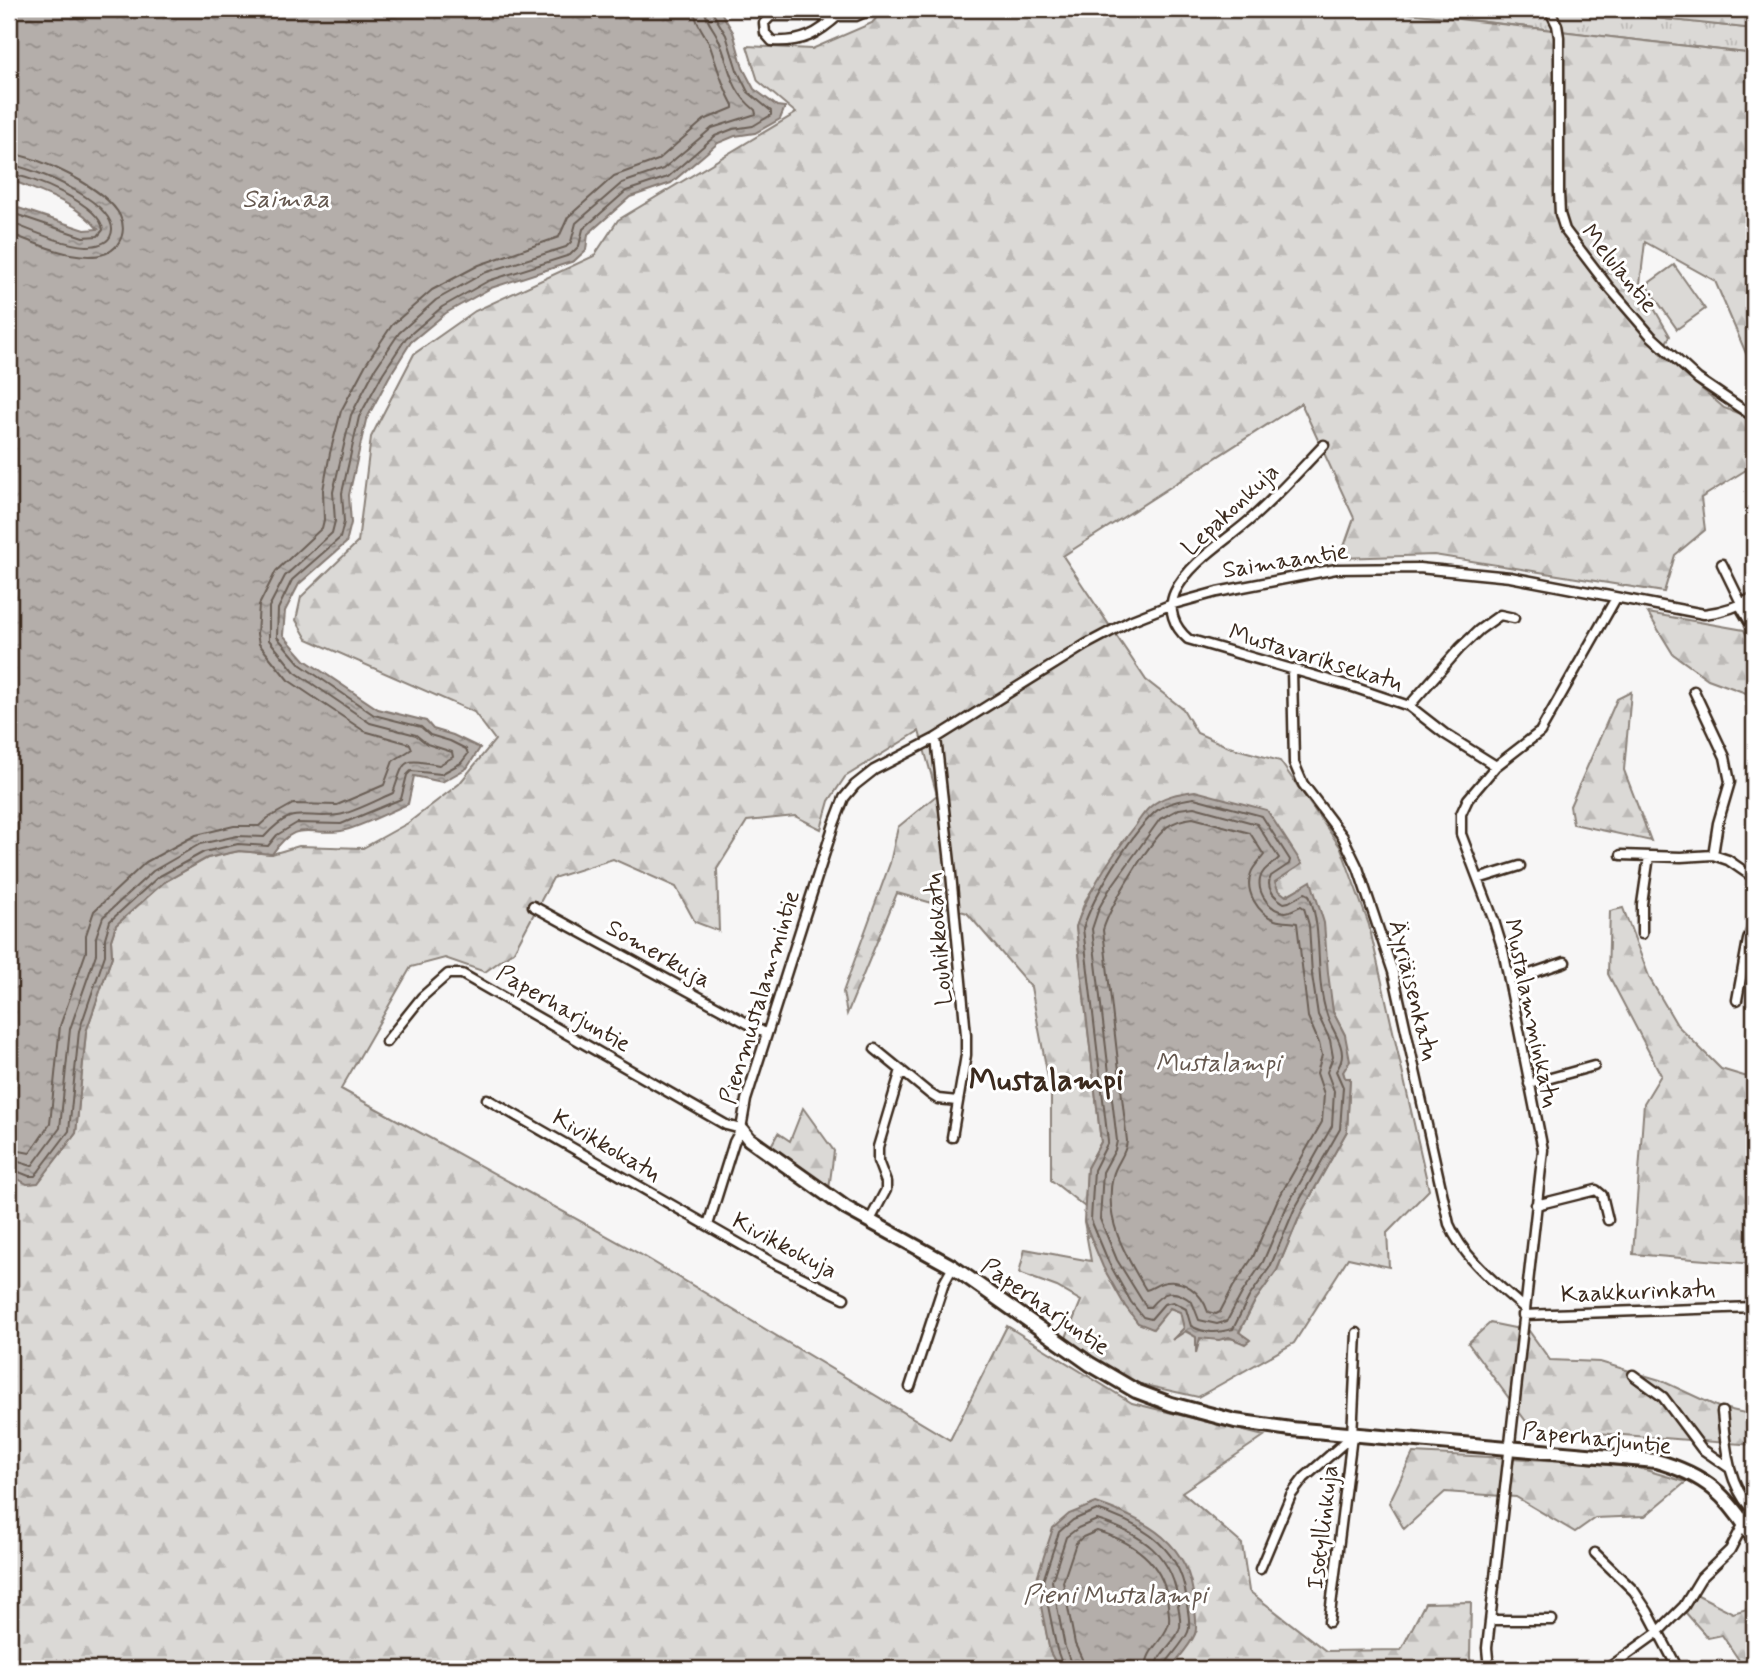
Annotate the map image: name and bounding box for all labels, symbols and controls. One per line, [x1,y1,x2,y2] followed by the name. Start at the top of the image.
[242,183,330,217] water label: Saimaa
[1574,218,1664,320] street label: Melulantie
[1176,457,1287,563] street label: Lepakonkuja
[1220,536,1350,587] street label: Saimaantie
[1225,617,1406,700] street label: Mustavariksekatu
[918,871,961,1006] street label: Louhikkokatu
[713,887,808,1108] street label: Pienmustalammintie
[600,913,716,996] street label: Somerkuja
[1495,916,1566,1110] street label: Mustalamminkatu
[1380,917,1445,1064] street label: Äyriäisenkatu
[490,958,636,1060] street label: Paperharjuntie
[1155,1047,1284,1081] water label: Mustalampi
[969,1060,1123,1102] district label: Mustalampi
[546,1103,666,1190] street label: Kivikkokatu
[726,1206,842,1287] street label: Kivikkokuja
[975,1251,1116,1363] street label: Paperharjuntie
[1560,1274,1716,1311] street label: Kaakkurinkatu
[1521,1416,1673,1463] street label: Paperharjuntie
[1300,1463,1347,1591] street label: Isotyllinkuja
[1023,1579,1210,1613] water label: Pieni Mustalampi

